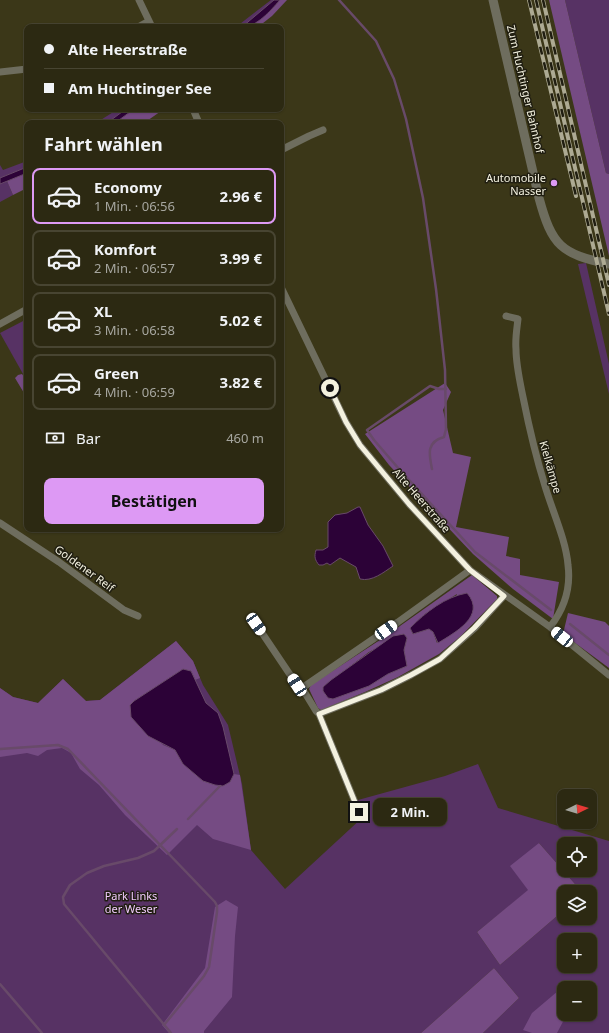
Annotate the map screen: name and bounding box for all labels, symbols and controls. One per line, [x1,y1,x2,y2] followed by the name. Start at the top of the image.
[504,23,548,156] street label: Zum Huchtinger Bahnhof
[68,39,187,59] text: Alte Heerstraße
[68,78,212,98] text: Am Huchtinger See
[44,132,163,156] text: Fahrt wählen
[486,170,546,198] place label: Automobile Nasser
[94,177,162,197] text: Economy
[46,178,82,214] icon: car
[549,178,559,188] marker: Automobile Nasser
[220,186,262,206] text: 2.96 €
[94,197,175,215] text: 1 Min. · 06:56
[94,239,156,259] text: Komfort
[46,240,82,276] icon: car
[220,248,262,268] text: 3.99 €
[94,259,175,277] text: 2 Min. · 06:57
[94,301,112,321] text: XL
[46,302,82,338] icon: car
[220,310,262,330] text: 5.02 €
[94,321,175,339] text: 3 Min. · 06:58
[94,363,139,383] text: Green
[46,364,82,400] icon: car
[220,372,262,392] text: 3.82 €
[321,379,339,397] route start
[94,383,175,401] text: 4 Min. · 06:59
[44,427,66,449] icon: cash
[76,428,100,448] text: Bar
[226,429,264,447] text: 460 m
[536,439,566,495] street label: Kielkämpe
[390,465,454,535] street label: Alte Heerstraße
[44,478,264,524] button: Bestätigen
[52,541,119,596] street label: Goldener Reif
[244,611,268,637] car
[373,618,399,642] car
[549,625,575,649] car
[285,672,309,698] car
[557,789,597,829] north arrow
[557,789,597,1021] map controls
[373,798,447,826] callout: 2 Min.
[350,803,368,821] route end
[390,803,430,821] text: 2 Min.
[557,837,597,877] button: locate
[557,885,597,925] button: layers
[105,888,158,916] park label: Park Links der Weser
[557,933,597,973] button: +
[557,981,597,1021] button: −

